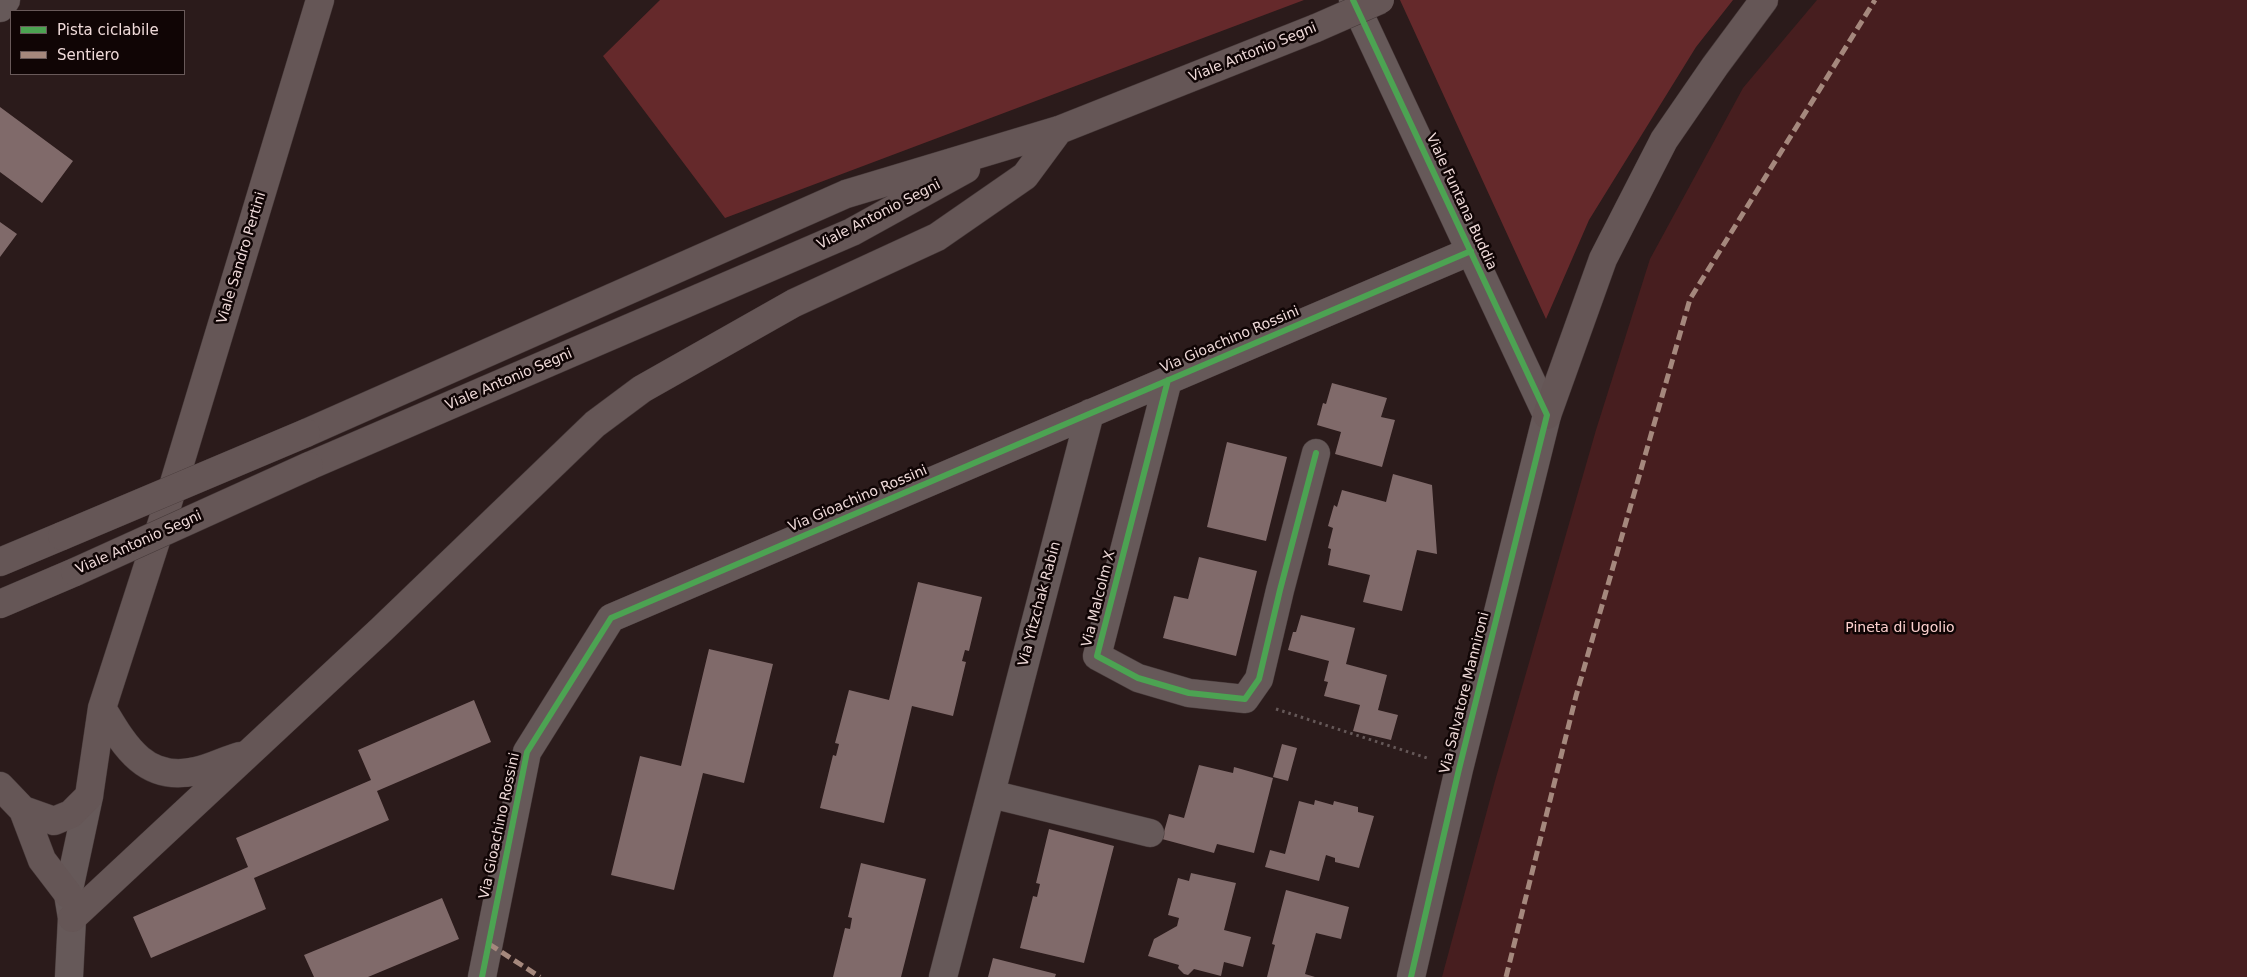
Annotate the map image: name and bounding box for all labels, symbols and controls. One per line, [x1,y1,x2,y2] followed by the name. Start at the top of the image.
[10,10,185,75] legend
[1187,20,1319,86] street label: Viale Antonio Segni
[57,21,159,39] text: Pista ciclabile
[57,46,120,64] text: Sentiero
[1422,131,1500,273] street label: Viale Funtana Buddia
[815,177,943,253] street label: Viale Antonio Segni
[214,190,270,326] street label: Viale Sandro Pertini
[1158,303,1302,377] street label: Via Gioachino Rossini
[443,346,575,414] street label: Viale Antonio Segni
[786,462,930,536] street label: Via Gioachino Rossini
[73,508,205,578] street label: Viale Antonio Segni
[1015,540,1065,668] street label: Via Yitzchak Rabin
[1079,549,1119,649] street label: Via Malcolm X
[1437,610,1493,776] street label: Via Salvatore Mannironi
[1845,620,1955,636] park label: Pineta di Ugolio
[476,751,524,901] street label: Via Gioachino Rossini

